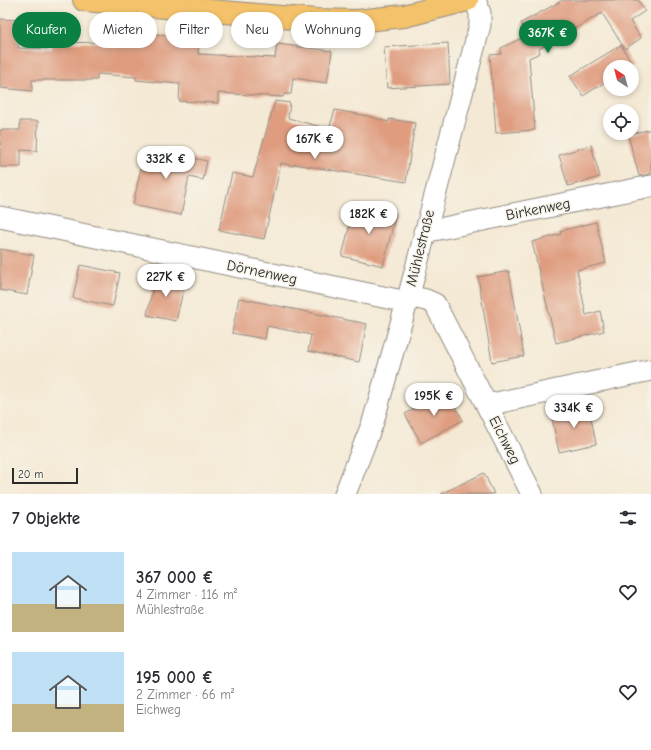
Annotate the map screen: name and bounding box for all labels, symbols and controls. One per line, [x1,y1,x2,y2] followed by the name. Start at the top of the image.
[12,12,81,48] chip: Kaufen
[89,12,157,48] chip: Mieten
[165,12,223,48] chip: Filter
[231,12,283,48] chip: Neu
[291,12,375,48] chip: Wohnung
[515,20,581,54] pin: 367K €
[528,25,568,40] text: 367K €
[603,60,639,96] north arrow
[603,60,639,140] map controls
[603,104,639,140] button: locate
[282,126,348,160] pin: 167K €
[296,131,334,146] text: 167K €
[133,146,199,180] pin: 332K €
[146,151,186,166] text: 332K €
[504,194,572,224] street label: Birkenweg
[336,201,402,235] pin: 182K €
[349,206,389,221] text: 182K €
[402,207,438,288] street label: Mühlestraße
[225,256,299,288] street label: Dörnenweg
[133,264,199,298] pin: 227K €
[146,269,186,284] text: 227K €
[401,383,467,417] pin: 195K €
[414,388,454,403] text: 195K €
[541,395,607,429] pin: 334K €
[554,400,594,415] text: 334K €
[485,413,525,467] street label: Eichweg
[12,466,78,485] scale bar
[18,468,43,481] text: 20 m
[617,507,639,529] icon: filters
[12,509,80,528] text: 7 Objekte
[44,568,92,616] icon: home
[136,568,214,587] text: 367 000 €
[617,581,639,603] icon: heart
[136,587,237,602] text: 4 Zimmer · 116 m²
[136,602,204,617] text: Mühlestraße
[44,668,92,716] icon: home
[136,668,214,687] text: 195 000 €
[617,681,639,703] icon: heart
[136,687,234,702] text: 2 Zimmer · 66 m²
[136,702,181,717] text: Eichweg

